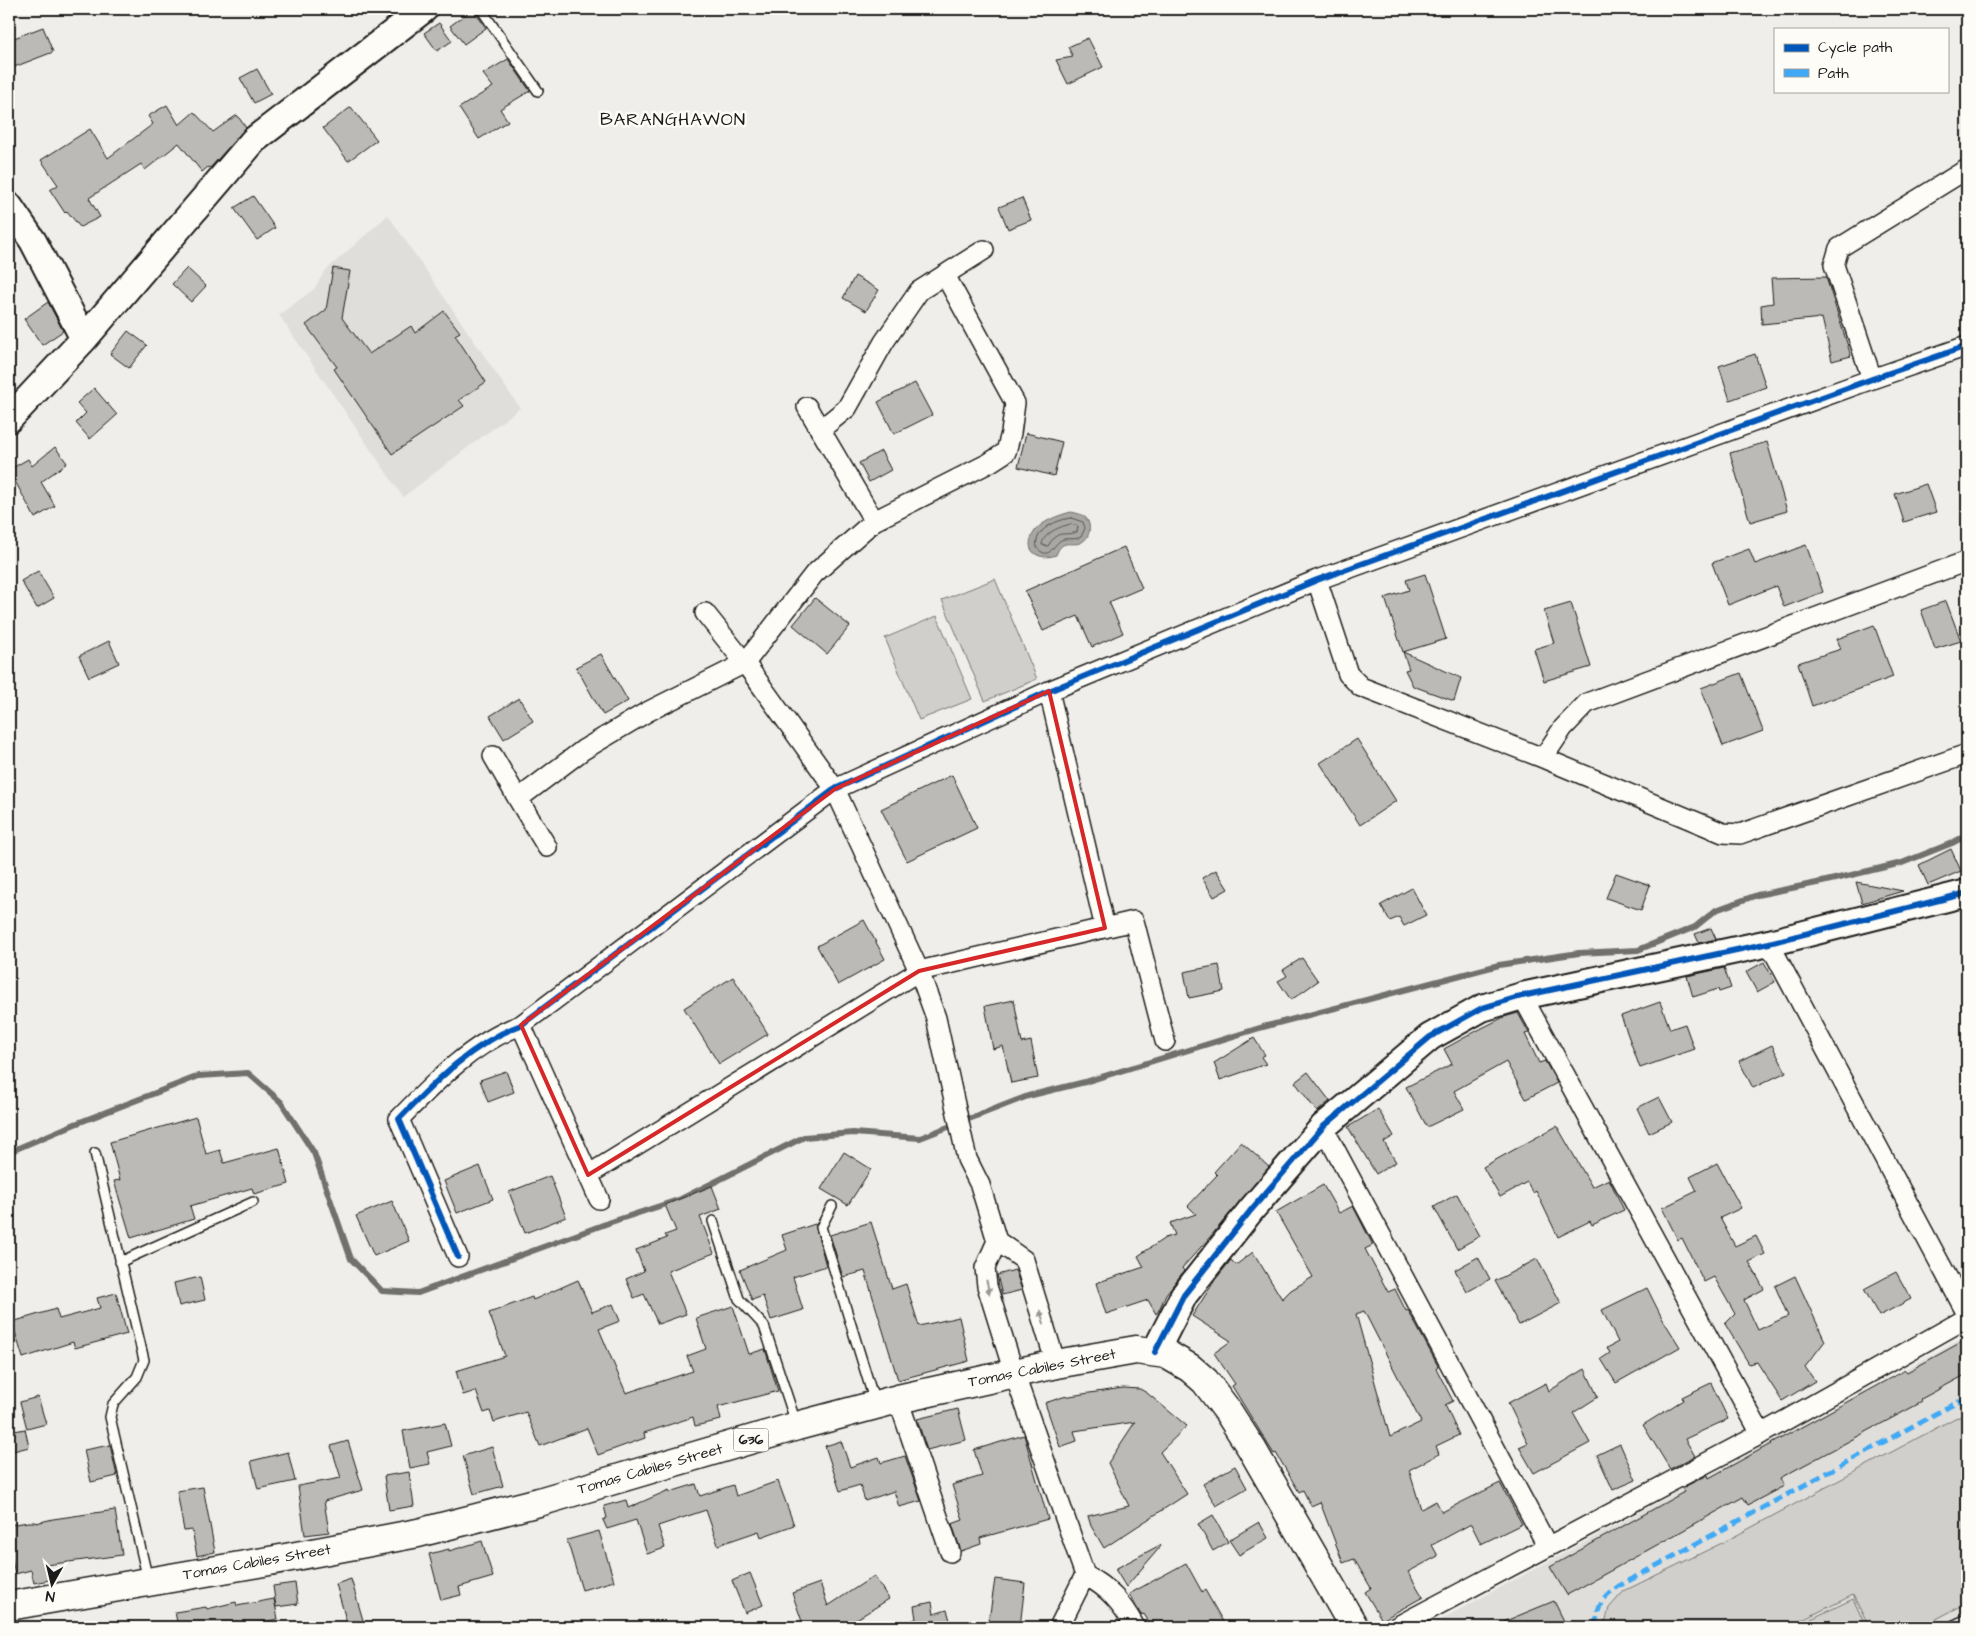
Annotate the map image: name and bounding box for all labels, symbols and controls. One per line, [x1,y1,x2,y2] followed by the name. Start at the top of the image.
[1774,28,1948,92] legend
[1818,37,1893,59] text: Cycle path
[1818,63,1849,84] text: Path
[600,107,746,132] district label: BARANGHAWON
[984,1279,992,1294] one-way arrow
[1038,1309,1046,1324] one-way arrow
[966,1343,1118,1393] street label: Tomas Cabiles Street
[734,1428,768,1452] road number: 636
[575,1438,725,1500] street label: Tomas Cabiles Street
[181,1539,333,1585] street label: Tomas Cabiles Street
[28,1558,78,1608] north arrow
[44,1585,56,1606] text: N

